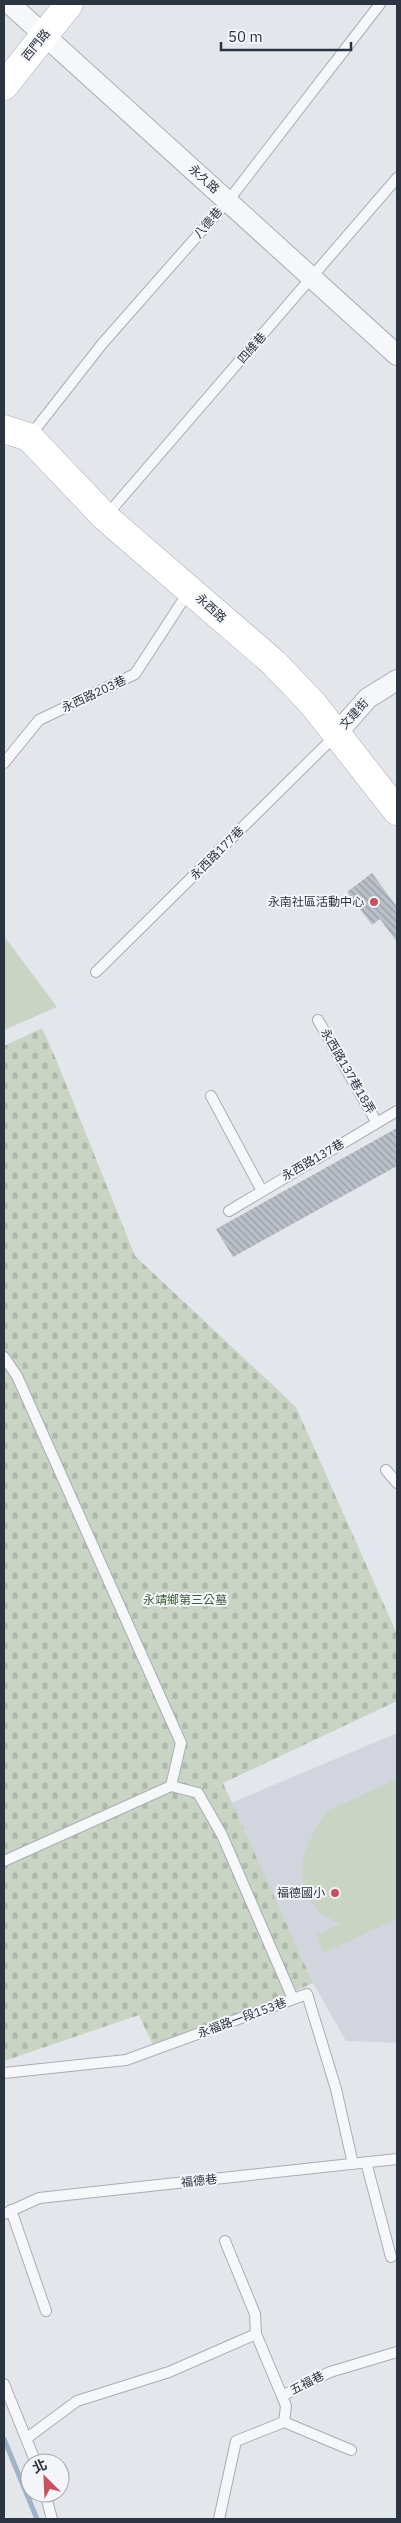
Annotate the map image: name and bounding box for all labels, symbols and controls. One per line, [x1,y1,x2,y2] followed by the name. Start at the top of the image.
[221,20,351,52] scale bar
[18,26,53,63] street label: 西門路
[228,27,263,46] text: 50 m
[186,161,223,196] street label: 永久路
[190,204,225,241] street label: 八德巷
[234,329,269,366] street label: 四維巷
[193,590,230,625] street label: 永西路
[59,672,129,715] street label: 永西路203巷
[336,695,371,732] street label: 文建街
[187,823,247,883] street label: 永西路177巷
[268,894,364,909] place label: 永南社區活動中心
[368,896,380,908] marker: 永南社區活動中心
[318,1025,379,1116] street label: 永西路137巷18弄
[279,1136,347,1183] street label: 永西路137巷
[143,1592,227,1607] park label: 永靖鄉第三公墓
[277,1885,325,1900] place label: 福德國小
[329,1887,341,1899] marker: 福德國小
[195,1994,288,2041] street label: 永福路一段153巷
[180,2171,218,2190] street label: 福德巷
[287,2368,326,2397] street label: 五福巷
[20,2453,70,2503] north arrow
[30,2455,50,2477] text: 北

